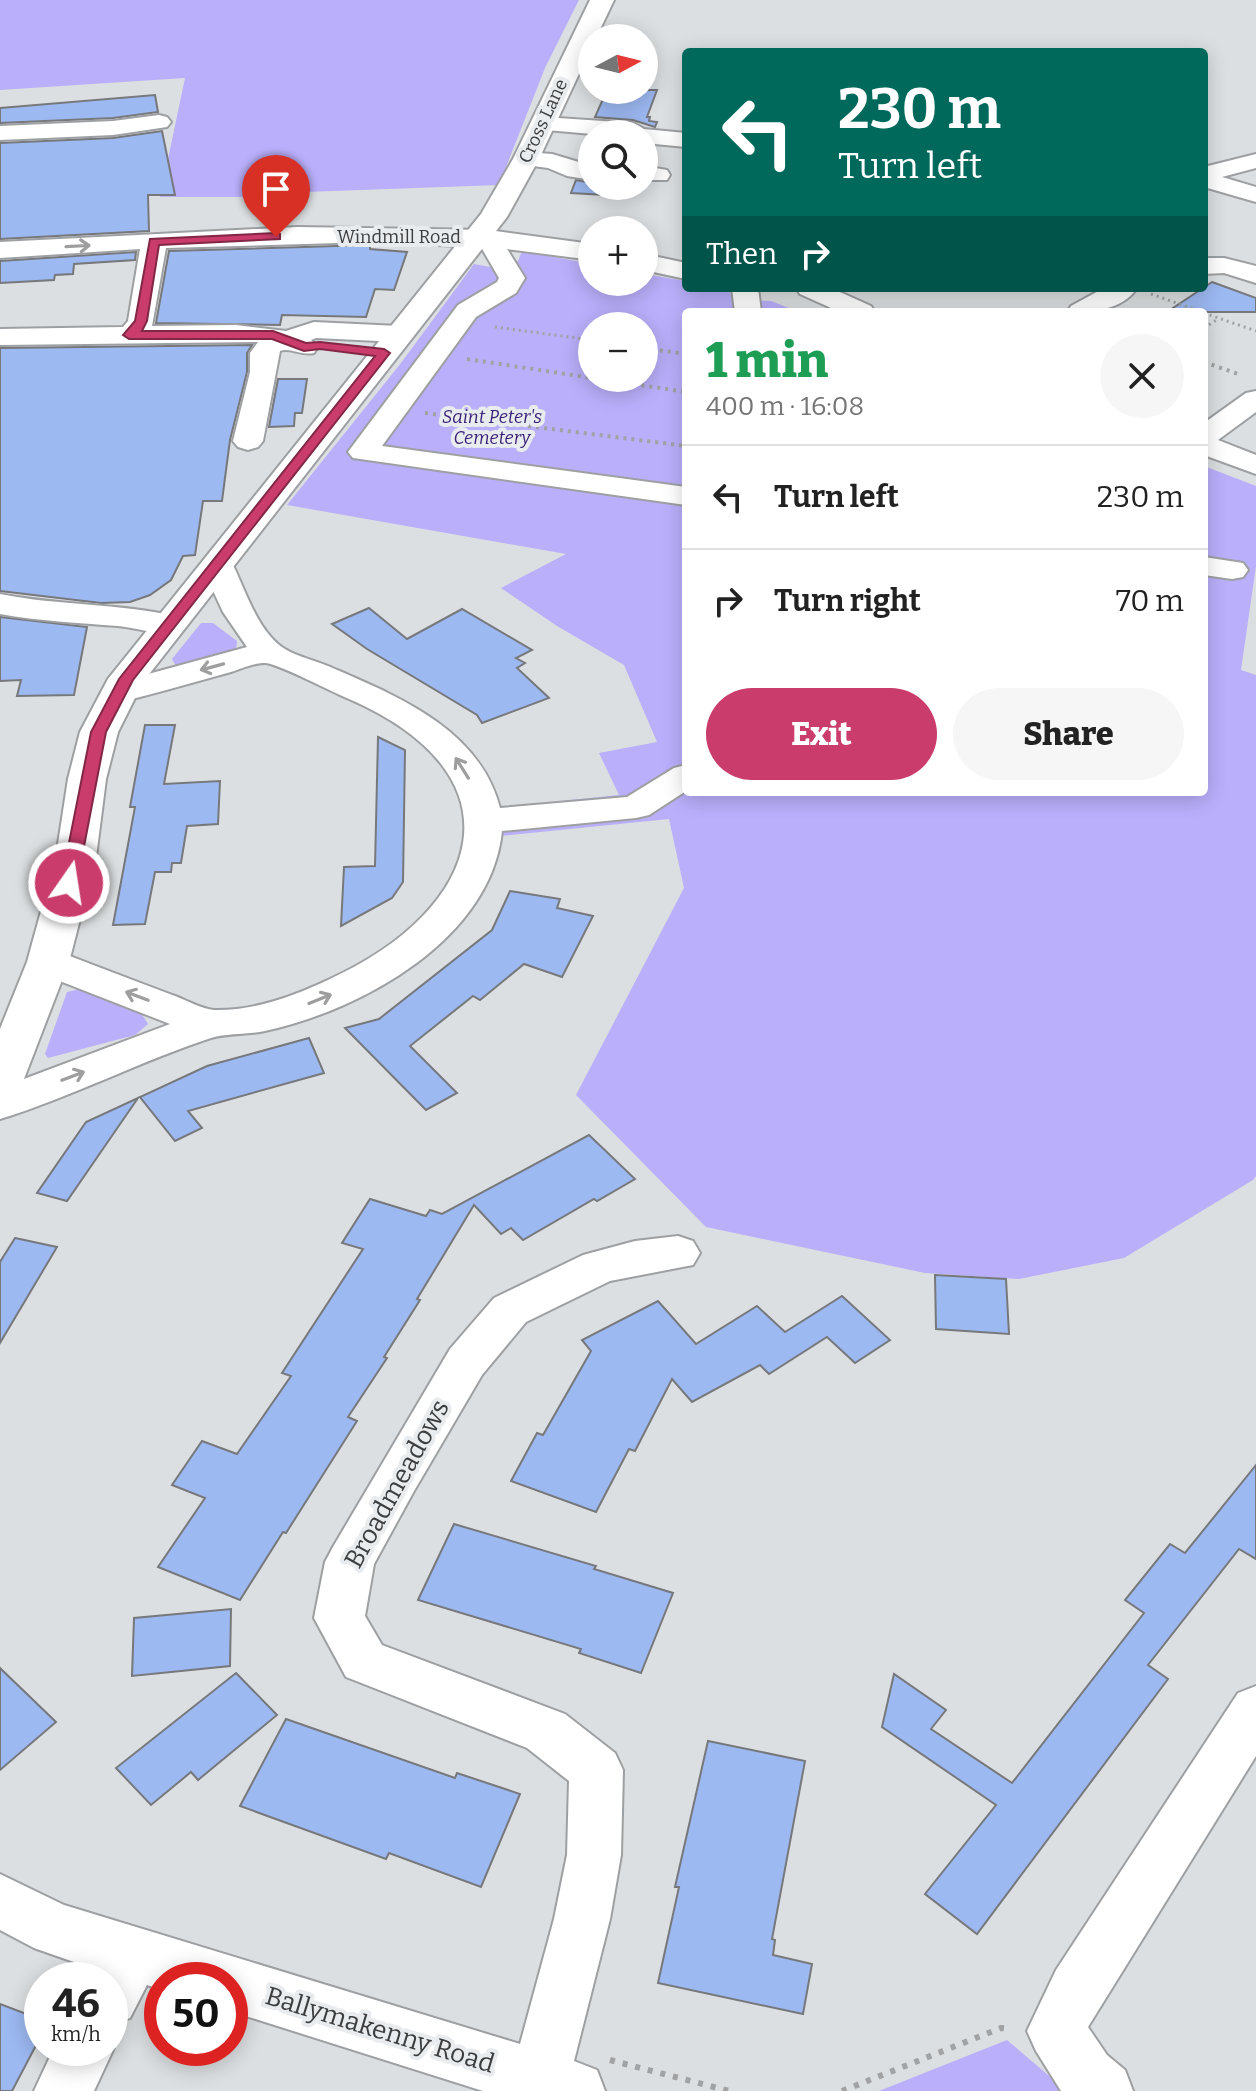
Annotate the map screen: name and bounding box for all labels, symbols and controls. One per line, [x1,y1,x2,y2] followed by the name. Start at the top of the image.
[578,24,658,104] north arrow
[578,24,658,392] map controls
[514,75,572,167] street label: Cross Lane
[838,76,1001,143] text: 230 m
[706,80,810,184] icon: left
[578,120,658,200] button: search
[838,144,982,188] text: Turn left
[242,155,310,237] pin
[254,167,298,211] icon: arrive
[578,216,658,296] button: +
[337,226,461,248] street label: Windmill Road
[793,232,837,276] icon: right
[706,236,777,272] text: Then
[64,238,91,253] one-way arrow
[578,312,658,392] button: −
[706,332,828,390] text: 1 min
[1100,334,1184,418] button: close
[706,391,864,422] text: 400 m · 16:08
[442,406,542,449] park label: Saint Peter's Cemetery
[706,475,750,519] icon: left
[774,479,899,515] text: Turn left
[1097,479,1184,515] text: 230 m
[706,579,750,623] icon: right
[774,583,921,619] text: Turn right
[1116,583,1184,619] text: 70 m
[200,660,226,675] one-way arrow
[706,688,937,780] button: Exit
[953,688,1184,780] button: Share
[454,757,470,780] one-way arrow
[27,841,111,925] position arrow
[125,988,150,1002] one-way arrow
[307,991,332,1005] one-way arrow
[60,1068,85,1082] one-way arrow
[338,1394,456,1574] street label: Broadmeadows
[144,1962,248,2066] speed limit sign: 50
[52,1980,100,2028] text: 46
[262,1980,498,2080] street label: Ballymakenny Road
[51,2022,101,2046] text: km/h

